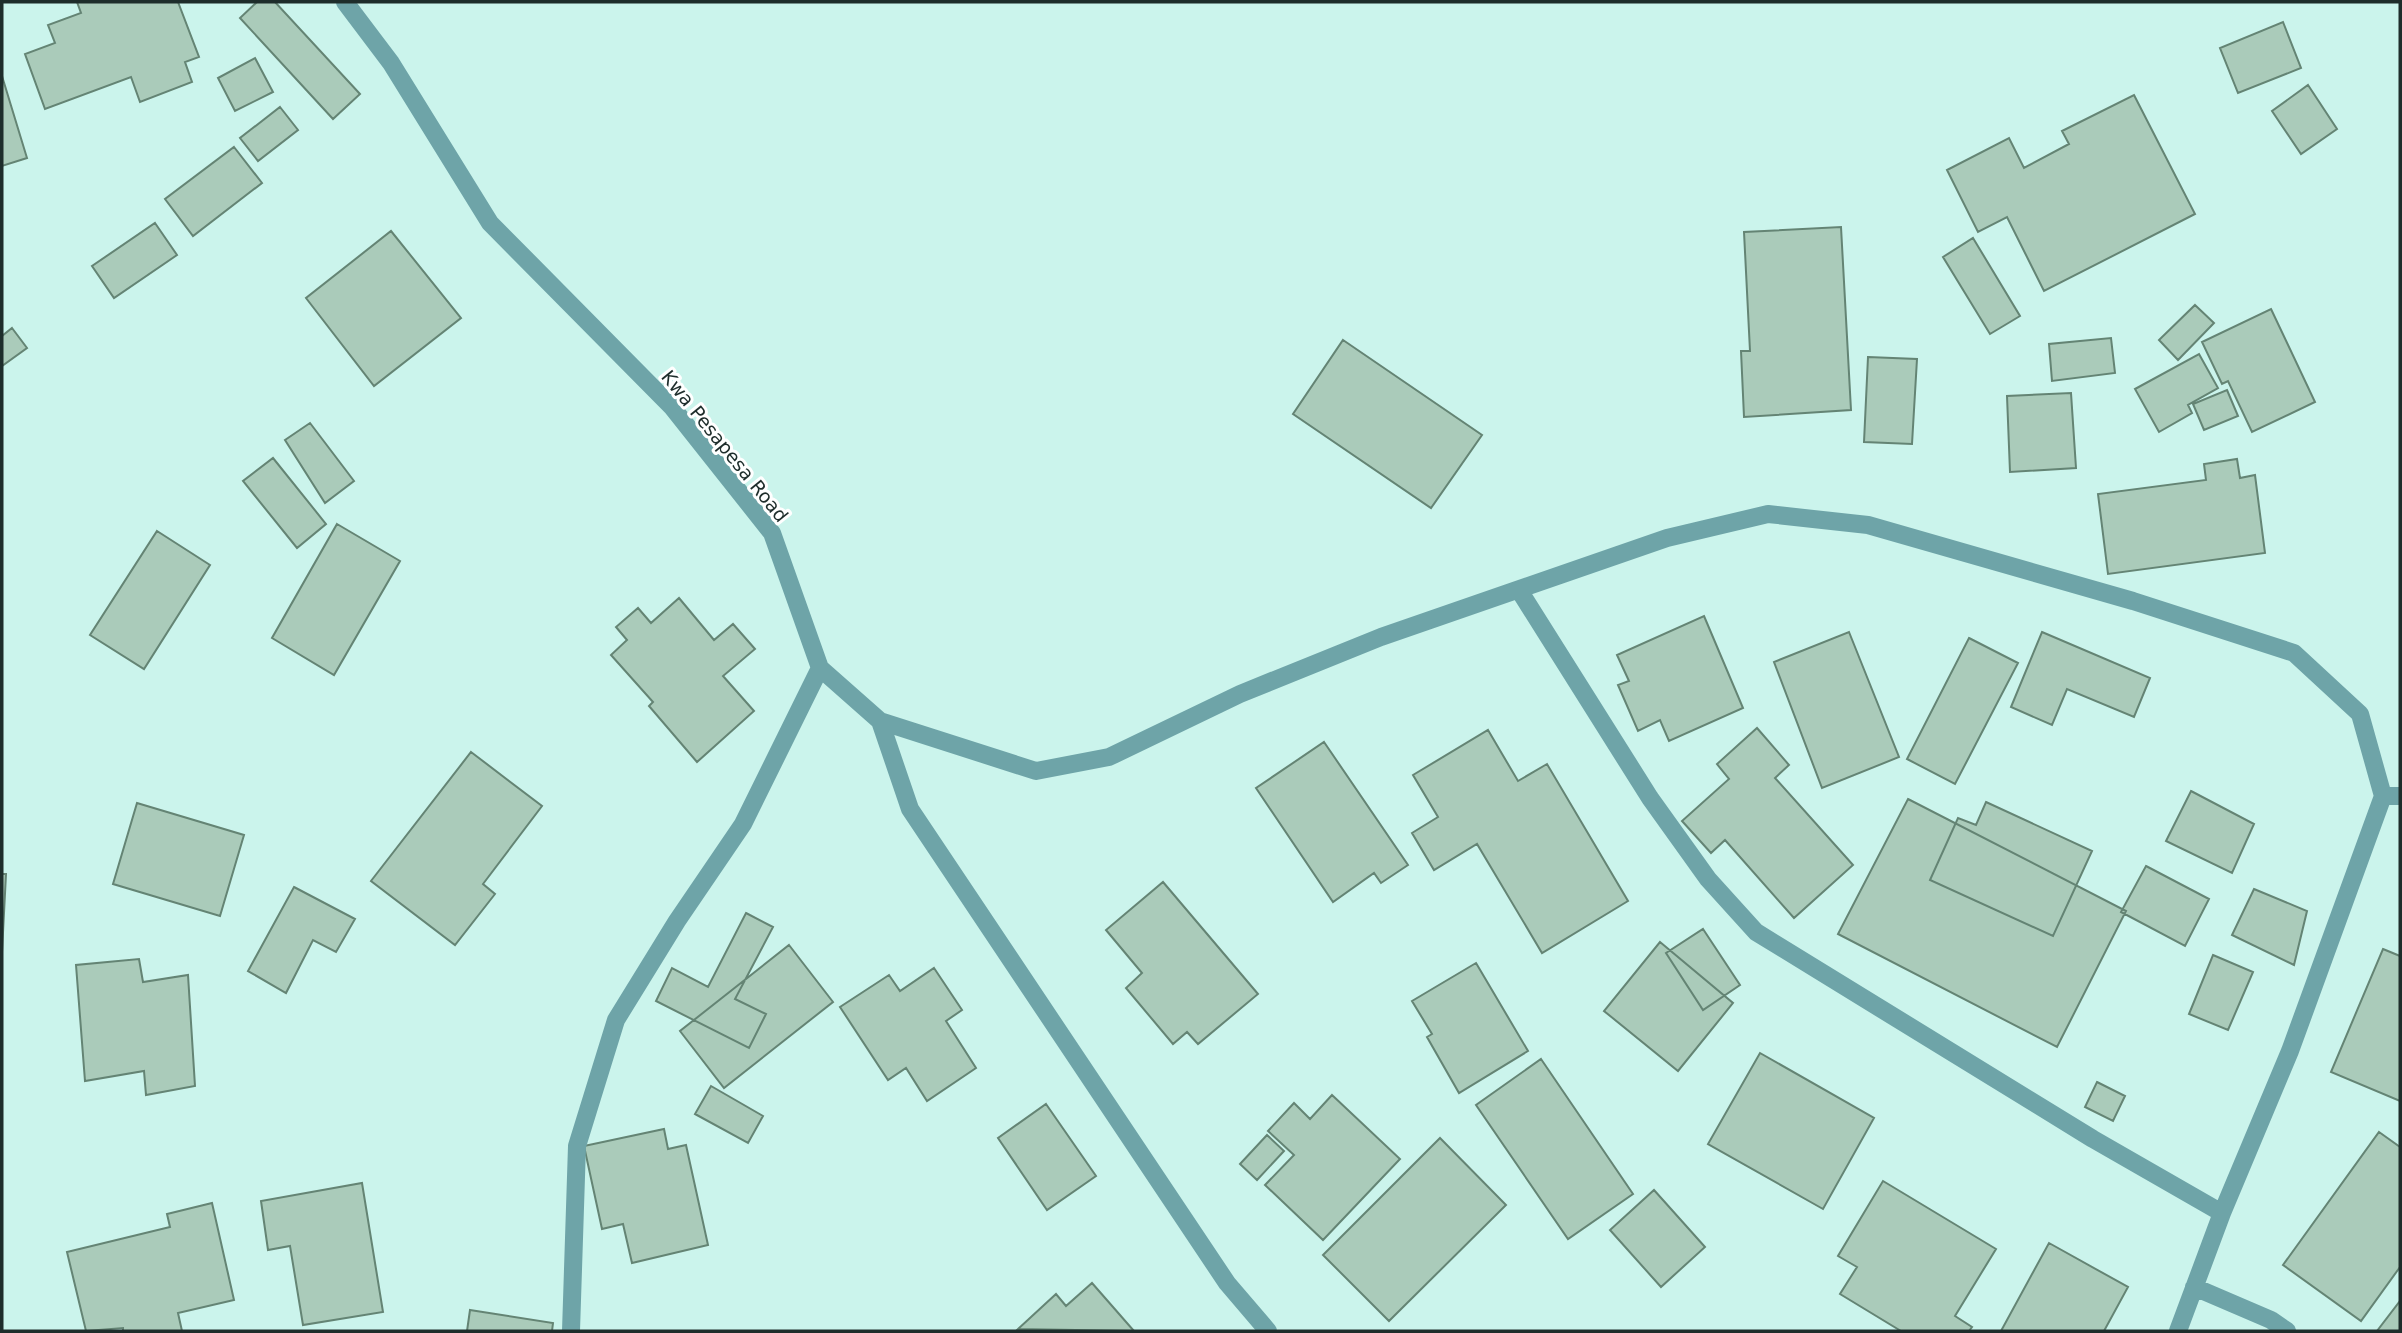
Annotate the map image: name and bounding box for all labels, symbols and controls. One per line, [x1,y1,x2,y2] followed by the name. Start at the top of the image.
[657,366,793,526] street label: Kwa Pesapesa Road

